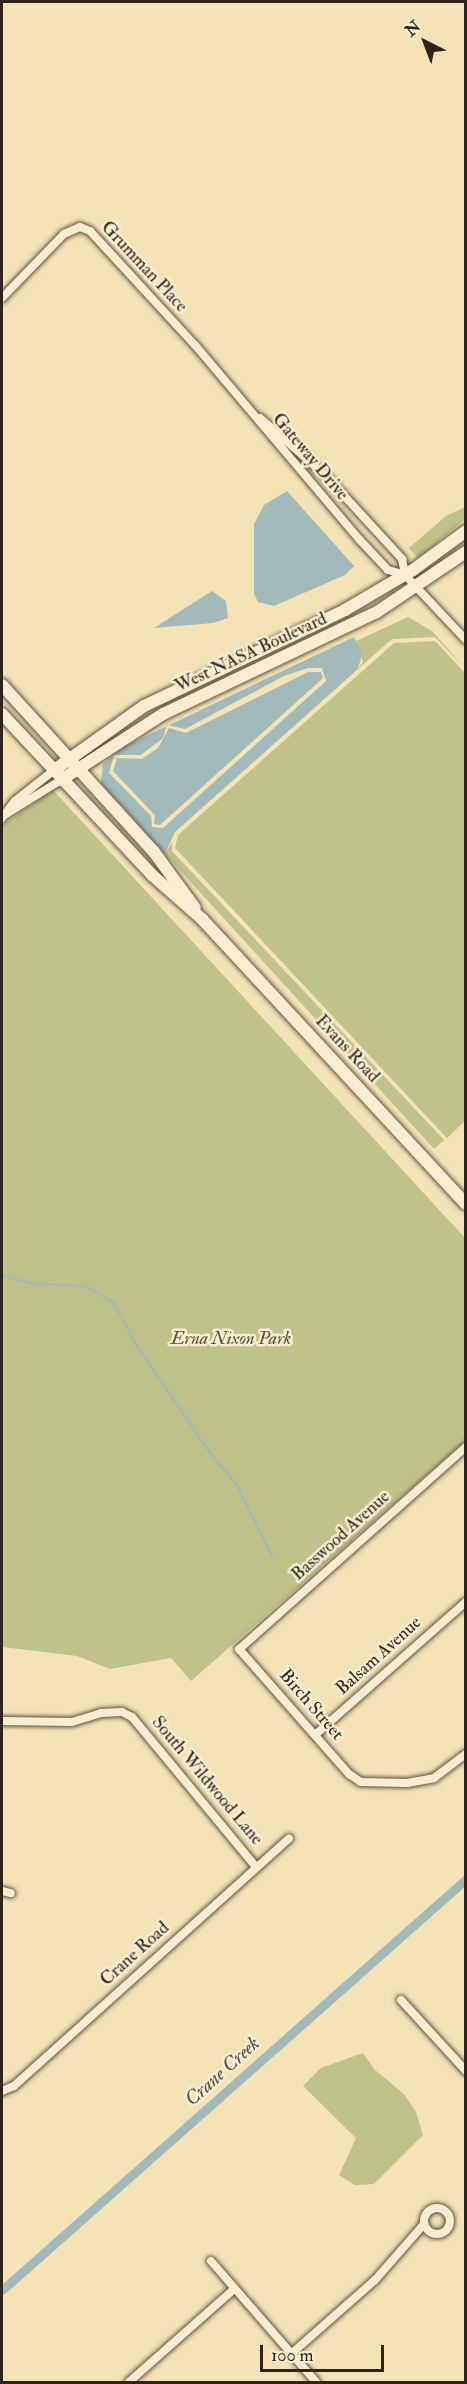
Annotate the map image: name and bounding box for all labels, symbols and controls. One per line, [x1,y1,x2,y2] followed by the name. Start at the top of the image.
[395,12,455,72] north arrow
[401,16,425,41] text: N
[96,217,192,317] street label: Grumman Place
[267,409,353,505] street label: Gateway Drive
[172,608,330,698] street label: West NASA Boulevard
[310,1011,384,1087] street label: Evans Road
[171,1328,291,1350] park label: Erna Nixon Park
[287,1486,395,1586] street label: Basswood Avenue
[332,1612,426,1700] street label: Balsam Avenue
[274,1665,348,1745] street label: Birch Street
[147,1712,267,1850] street label: South Wildwood Lane
[96,1917,174,1991] street label: Crane Road
[180,2031,264,2111] water label: Crane Creek
[263,2333,388,2371] scale bar
[271,2344,314,2367] text: 100 m

